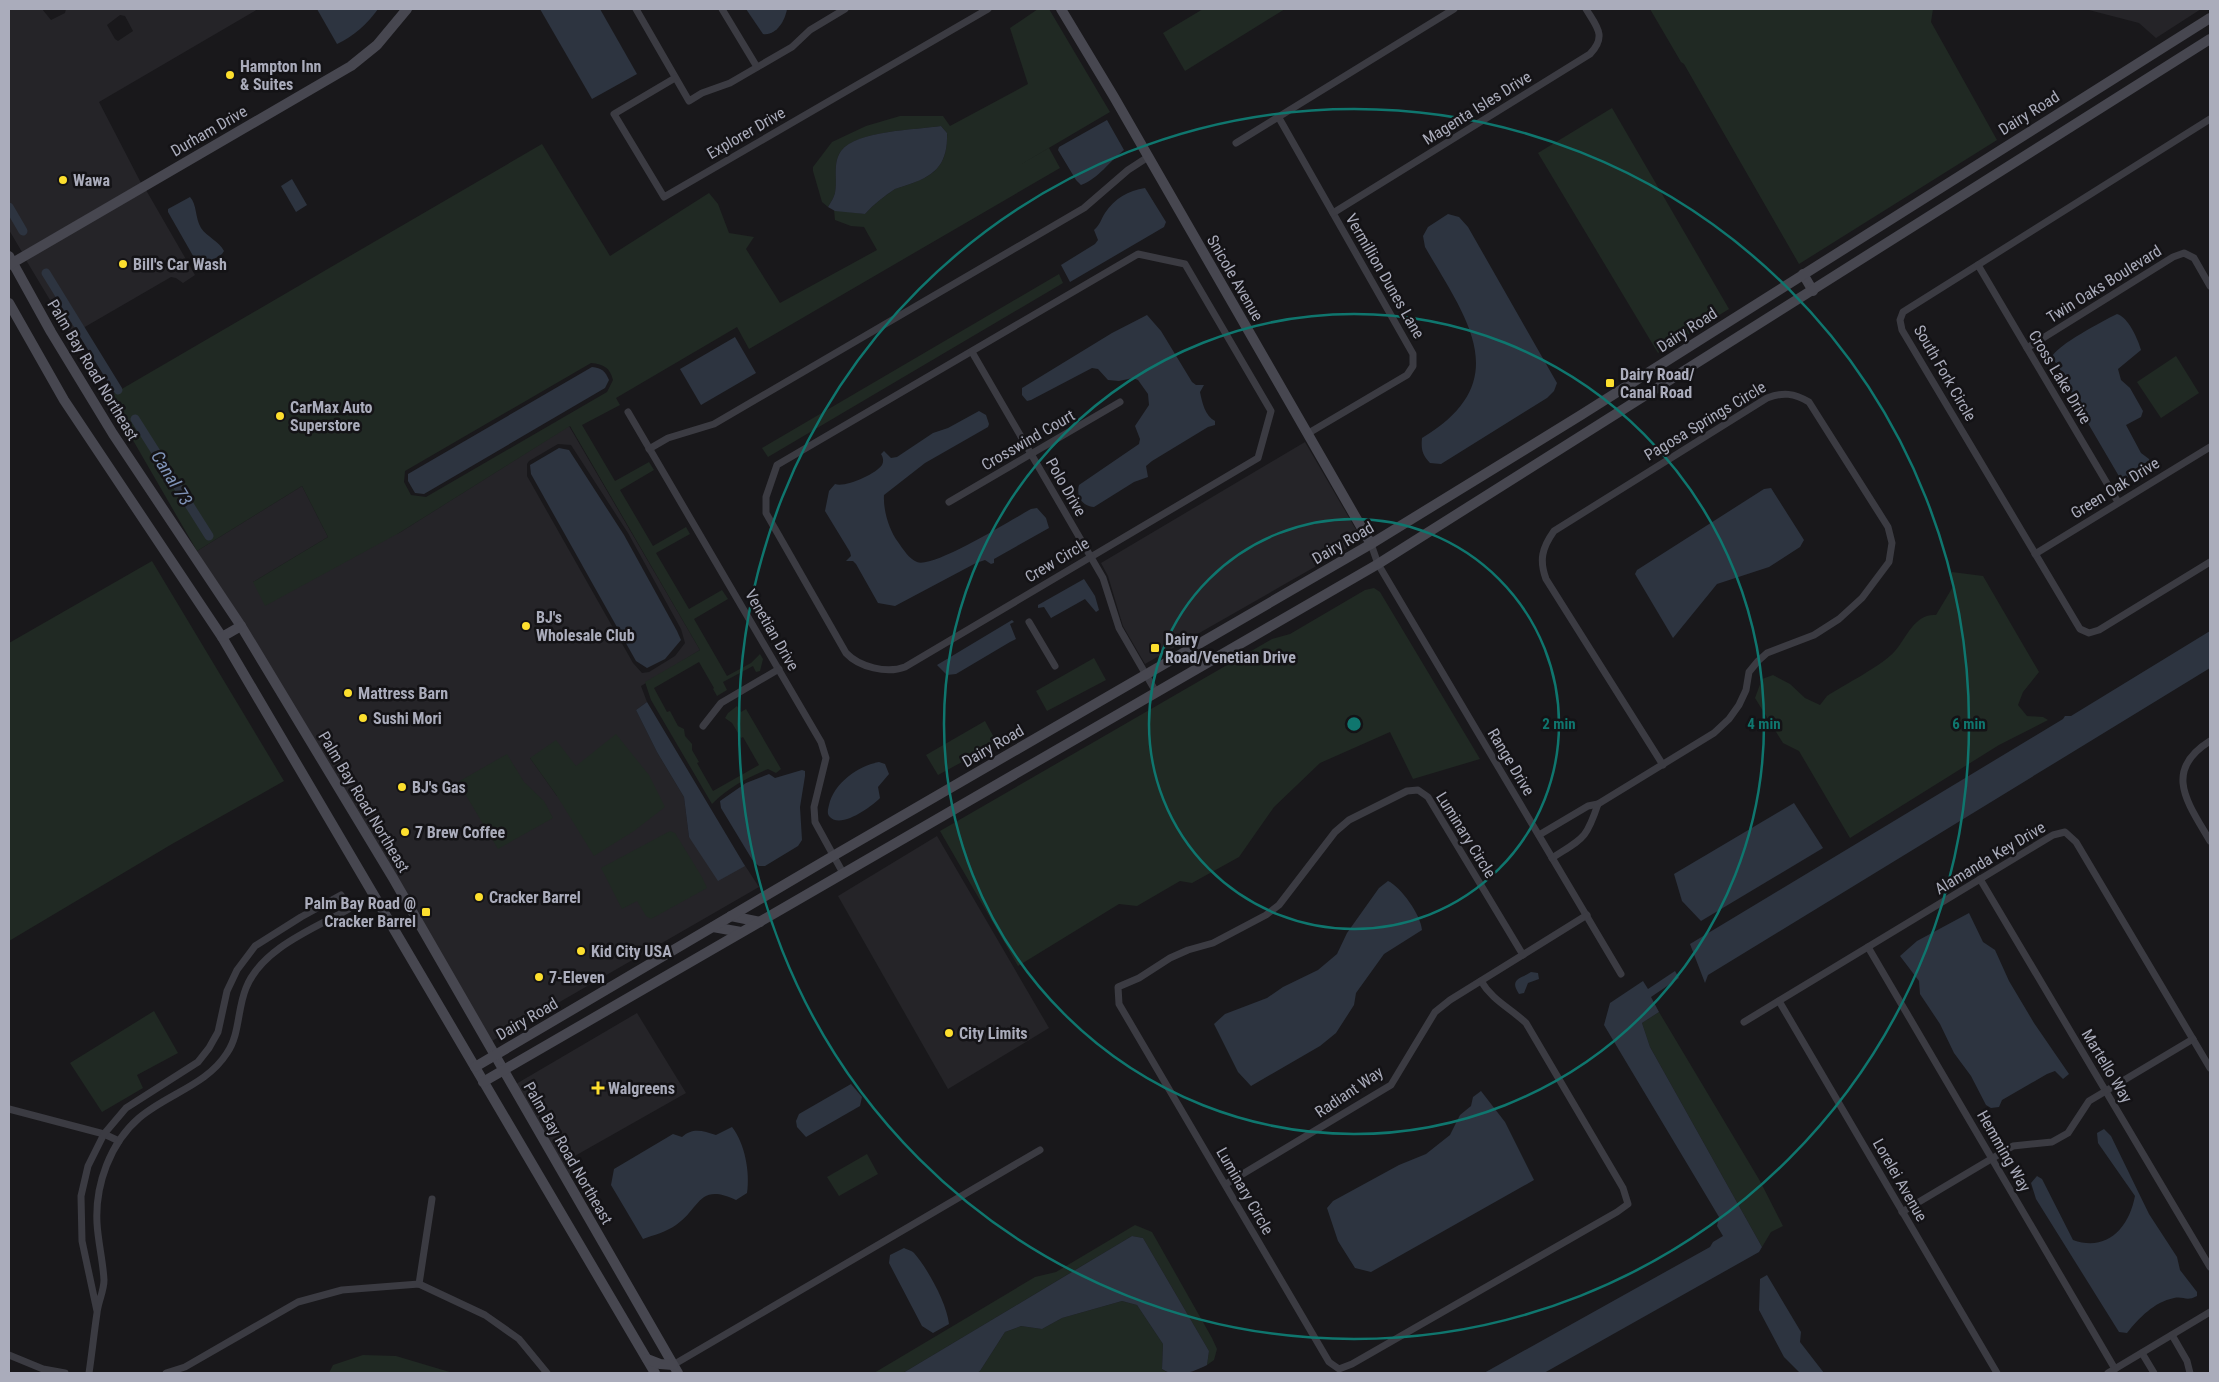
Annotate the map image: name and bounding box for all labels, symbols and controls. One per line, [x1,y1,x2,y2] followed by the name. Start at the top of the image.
[240,57,322,94] place label: Hampton Inn & Suites
[1419,67,1535,149] street label: Magenta Isles Drive
[224,69,236,81] marker: Hampton Inn & Suites
[1995,87,2063,139] street label: Dairy Road
[168,102,250,160] street label: Durham Drive
[703,103,789,163] street label: Explorer Drive
[73,171,110,190] place label: Wawa
[57,174,69,186] marker: Wawa
[1342,210,1428,342] street label: Vermillion Dunes Lane
[1203,232,1267,324] street label: Snicole Avenue
[2043,241,2165,327] street label: Twin Oaks Boulevard
[133,255,227,274] place label: Bill's Car Wash
[117,258,129,270] marker: Bill's Car Wash
[43,296,143,444] street label: Palm Bay Road Northeast
[1653,304,1721,356] street label: Dairy Road
[1910,322,1980,424] street label: South Fork Circle
[2025,327,2095,427] street label: Cross Lake Drive
[1620,365,1695,402] place label: Dairy Road/ Canal Road
[1604,377,1616,389] marker: Dairy Road/ Canal Road
[1641,377,1769,465] street label: Pagosa Springs Circle
[290,398,373,435] place label: CarMax Auto Superstore
[978,405,1078,474] street label: Crosswind Court
[274,410,286,422] marker: CarMax Auto Superstore
[147,447,197,510] water label: Canal 73
[2067,453,2163,523] street label: Green Oak Drive
[1042,454,1090,520] street label: Polo Drive
[1309,518,1377,568] street label: Dairy Road
[1022,533,1092,587] street label: Crew Circle
[741,586,803,674] street label: Venetian Drive
[536,608,635,645] place label: BJ's Wholesale Club
[520,620,532,632] marker: BJ's Wholesale Club
[1165,630,1296,667] place label: Dairy Road/Venetian Drive
[1149,642,1161,654] marker: Dairy Road/Venetian Drive
[358,684,448,703] place label: Mattress Barn
[342,687,354,699] marker: Mattress Barn
[373,709,442,728] place label: Sushi Mori
[357,712,369,724] marker: Sushi Mori
[1345,715,1363,733] centre of rings
[1542,715,1576,733] text: 2 min
[1747,715,1781,733] text: 4 min
[1952,715,1986,733] text: 6 min
[959,721,1027,771] street label: Dairy Road
[1484,725,1538,799] street label: Range Drive
[314,728,414,876] street label: Palm Bay Road Northeast
[412,778,466,797] place label: BJ's Gas
[396,781,408,793] marker: BJ's Gas
[1432,789,1500,881] street label: Luminary Circle
[1931,818,2049,898] street label: Alamanda Key Drive
[415,823,505,842] place label: 7 Brew Coffee
[399,826,411,838] marker: 7 Brew Coffee
[489,888,581,907] place label: Cracker Barrel
[473,891,485,903] marker: Cracker Barrel
[304,894,416,931] place label: Palm Bay Road @ Cracker Barrel
[420,906,432,918] marker: Palm Bay Road @ Cracker Barrel
[591,942,672,961] place label: Kid City USA
[575,945,587,957] marker: Kid City USA
[549,968,605,987] place label: 7-Eleven
[533,971,545,983] marker: 7-Eleven
[493,994,561,1044] street label: Dairy Road
[959,1024,1028,1043] place label: City Limits
[2078,1026,2137,1107] street label: Martello Way
[943,1027,955,1039] marker: City Limits
[1311,1062,1387,1122] street label: Radiant Way
[519,1078,617,1228] street label: Palm Bay Road Northeast
[608,1079,675,1098] place label: Walgreens
[592,1082,604,1094] marker: Walgreens
[1973,1107,2035,1195] street label: Hemming Way
[1869,1135,1931,1225] street label: Lorelei Avenue
[1212,1144,1278,1238] street label: Luminary Circle

